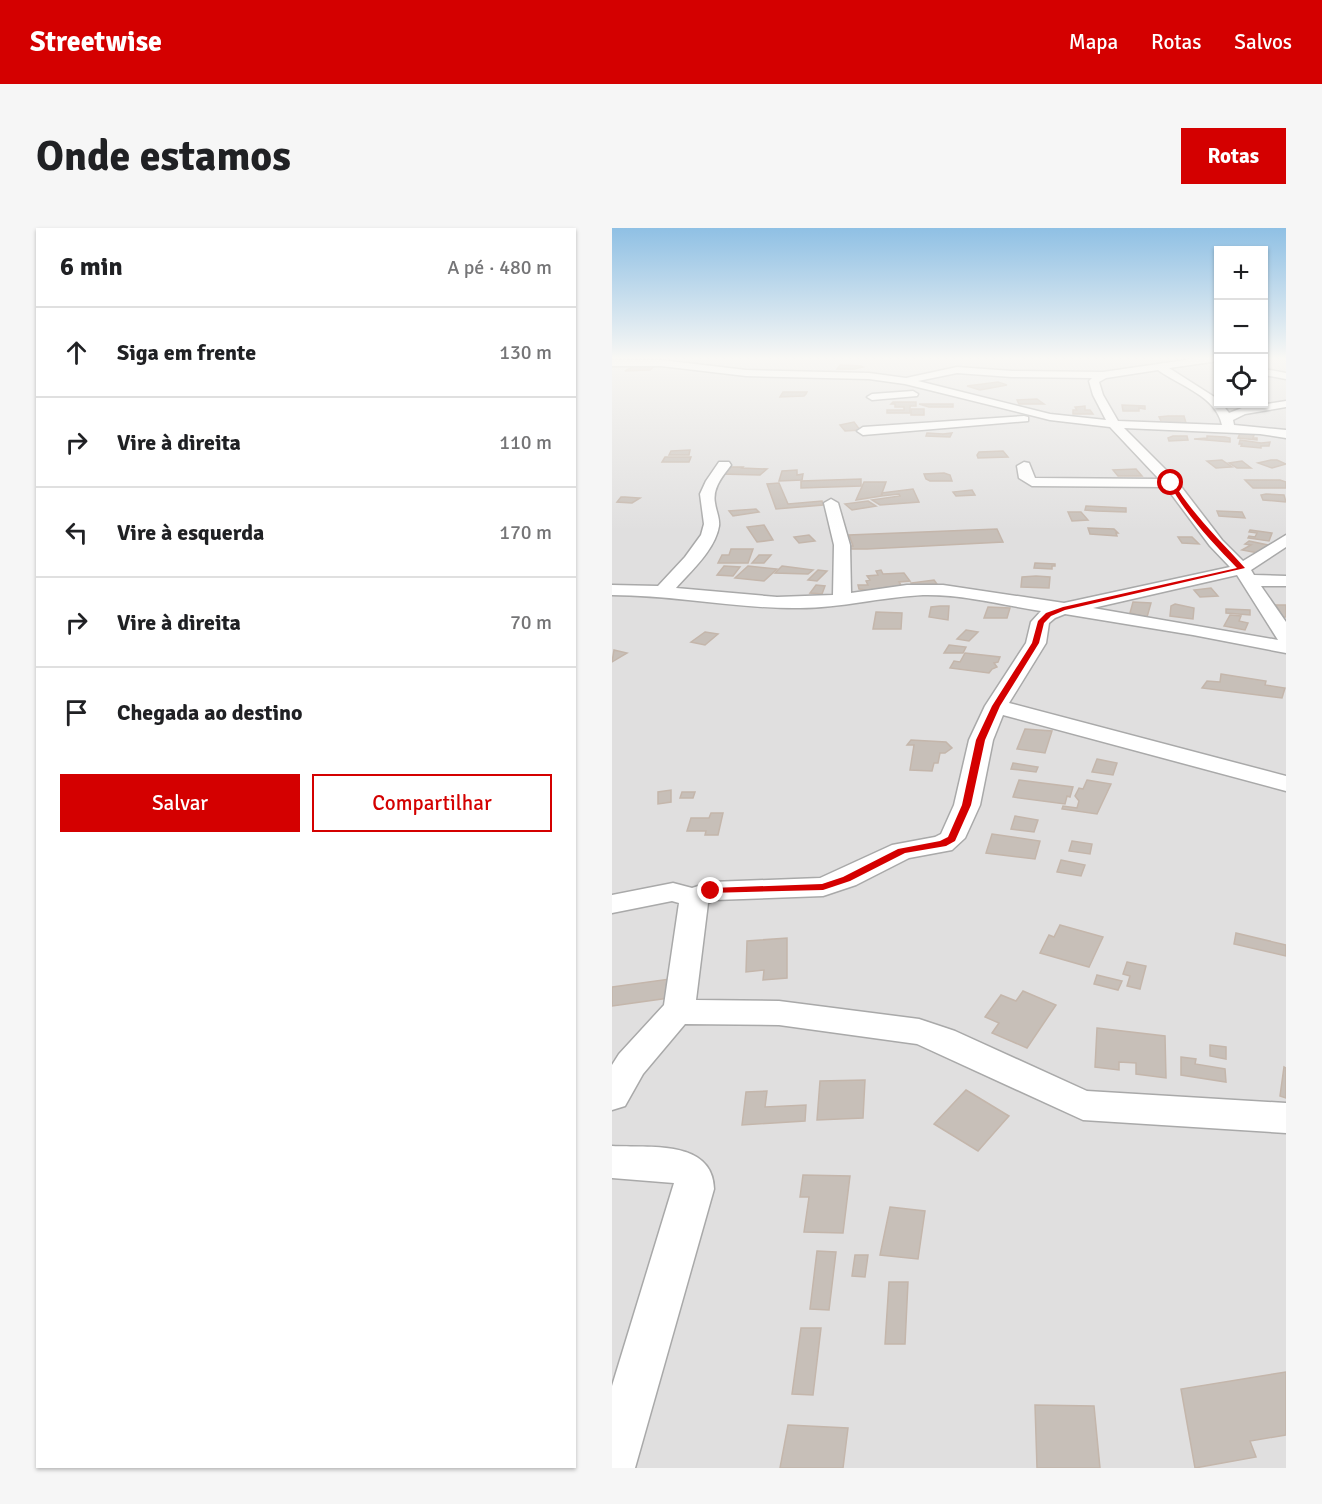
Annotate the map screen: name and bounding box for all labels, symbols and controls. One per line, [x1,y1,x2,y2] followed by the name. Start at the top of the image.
[30,25,162,59] text: Streetwise
[1069,29,1118,55] text: Mapa
[1151,29,1201,55] text: Rotas
[1234,29,1292,55] text: Salvos
[1181,128,1286,184] button: Rotas
[36,131,291,182] text: Onde estamos
[1214,246,1268,408] map controls
[1214,246,1268,300] button: +
[60,251,123,283] text: 6 min
[447,255,552,280] text: A pé · 480 m
[1214,300,1268,354] button: −
[60,336,93,369] icon: ahead
[117,339,256,366] text: Siga em frente
[499,340,552,365] text: 130 m
[1214,354,1268,408] button: locate
[60,426,93,459] icon: right
[117,429,241,456] text: Vire à direita
[499,430,552,455] text: 110 m
[1157,469,1183,495] route start
[60,516,93,549] icon: left
[117,519,264,546] text: Vire à esquerda
[499,520,552,545] text: 170 m
[60,606,93,639] icon: right
[117,609,241,636] text: Vire à direita
[510,610,552,635] text: 70 m
[60,696,93,729] icon: arrive
[117,699,303,726] text: Chegada ao destino
[60,774,300,832] button: Salvar
[312,774,552,832] button: Compartilhar
[697,877,723,903] route end

